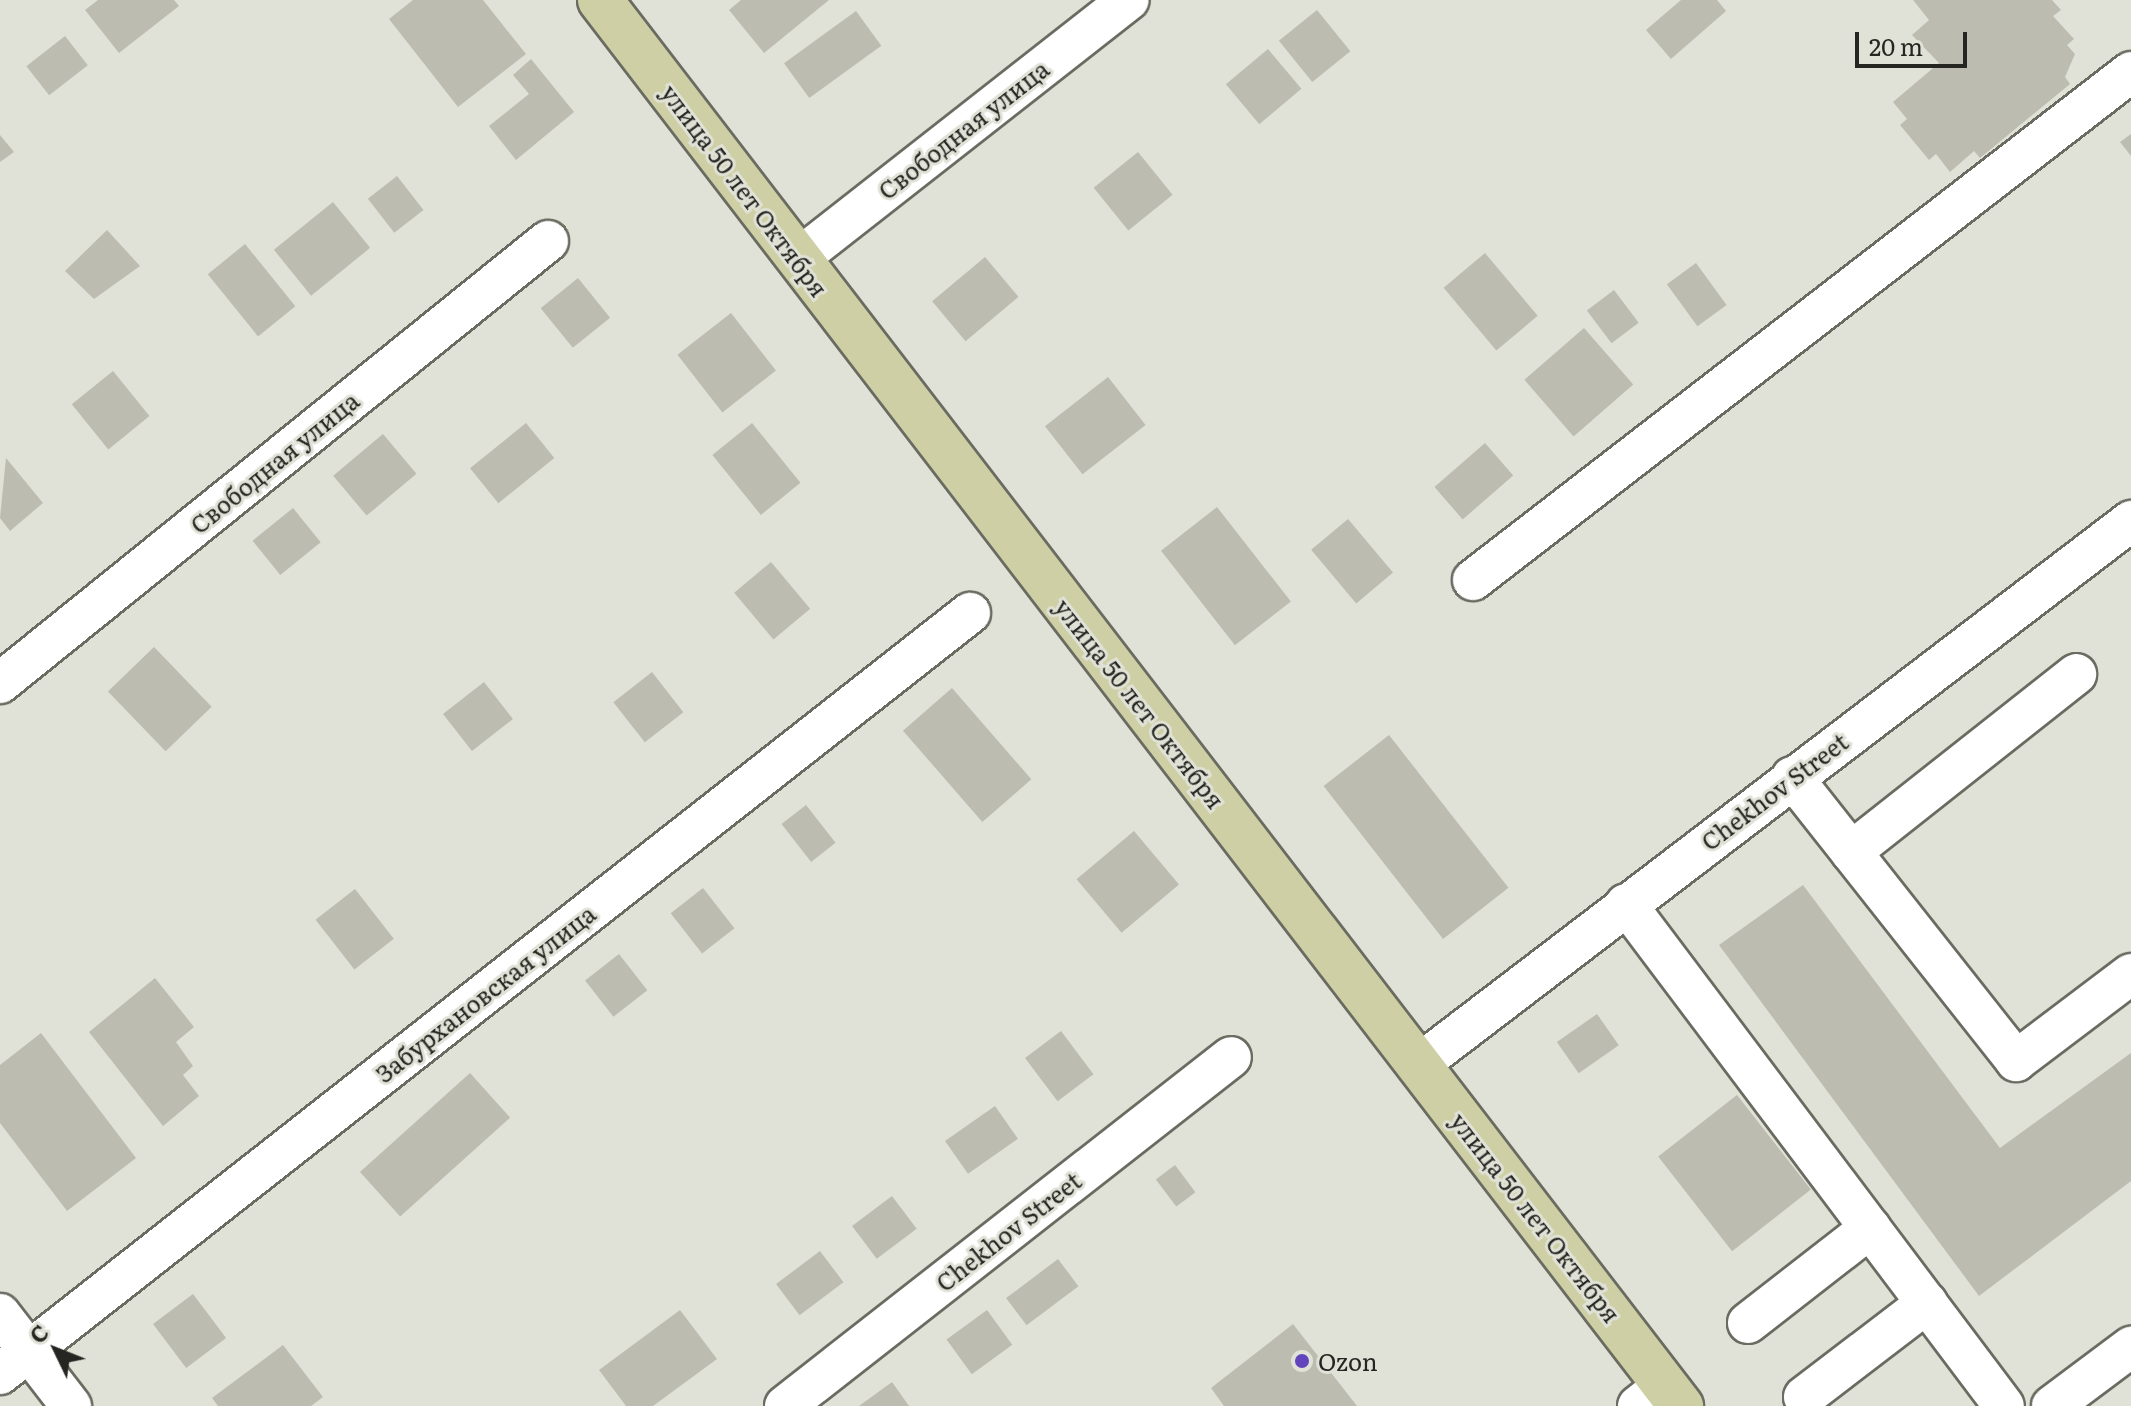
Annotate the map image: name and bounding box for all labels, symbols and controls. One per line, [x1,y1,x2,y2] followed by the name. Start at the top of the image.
[1859,16,1971,66] scale bar
[1869,28,1923,63] text: 20 m
[872,53,1054,205] street label: Свободная улица
[656,78,834,302] street label: улица 50 лет Октября
[184,385,364,539] street label: Свободная улица
[1049,592,1231,814] street label: улица 50 лет Октября
[1695,727,1853,855] street label: Chekhov Street
[369,898,601,1088] street label: Забурхановская улица
[1445,1106,1627,1328] street label: улица 50 лет Октября
[930,1165,1086,1297] street label: Chekhov Street
[16,1310,96,1390] north arrow
[21,1316,55,1350] text: С
[1318,1347,1378,1375] place label: Ozon
[1293,1352,1311,1370] marker: Ozon

